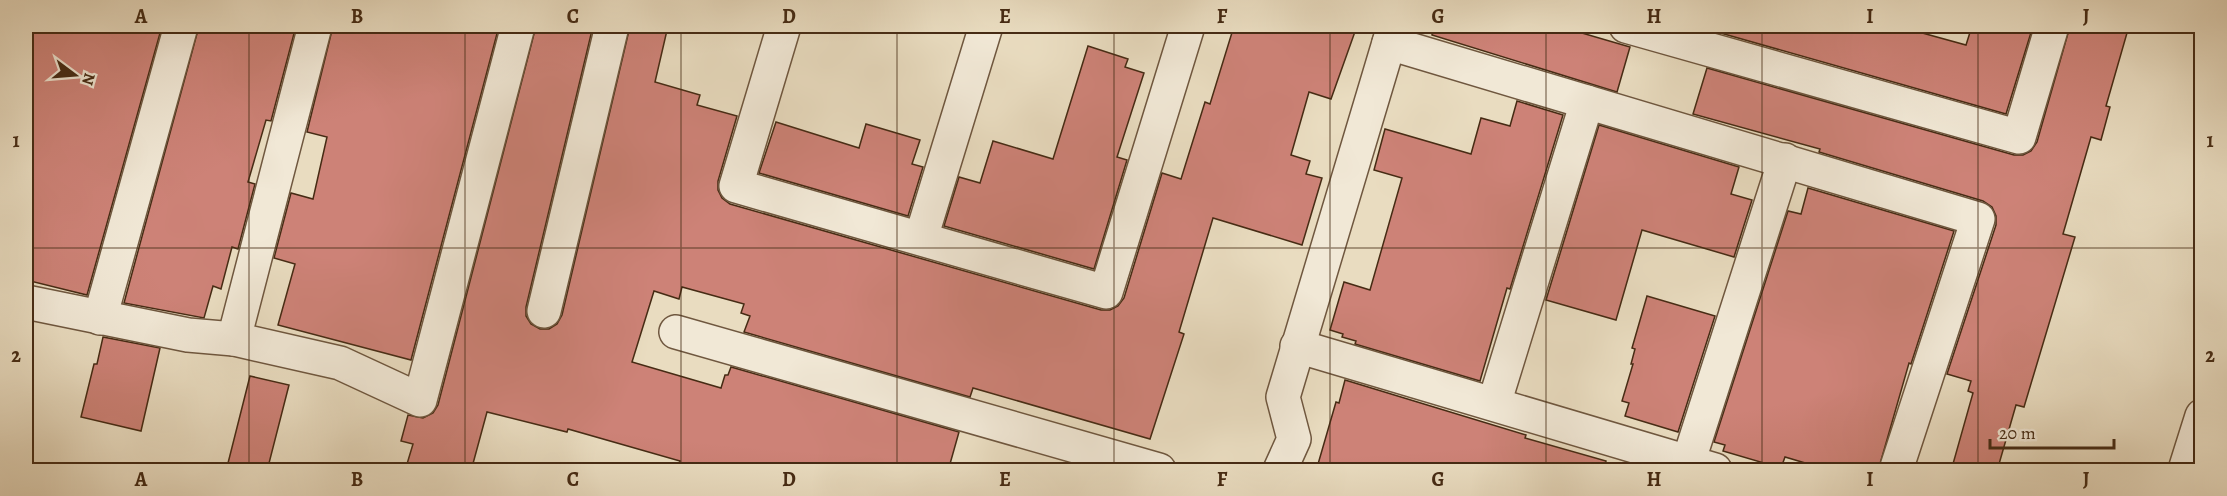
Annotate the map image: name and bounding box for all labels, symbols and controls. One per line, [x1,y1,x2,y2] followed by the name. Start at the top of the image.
[134,3,148,30] text: A
[351,3,363,30] text: B
[567,3,579,30] text: C
[782,3,796,30] text: D
[999,3,1011,30] text: E
[1217,3,1228,30] text: F
[1431,3,1445,30] text: G
[1647,3,1662,30] text: H
[1866,3,1874,30] text: I
[2083,3,2090,30] text: J
[45,45,105,105] north arrow
[76,70,101,88] text: N
[12,127,20,154] text: 1
[2206,127,2214,154] text: 1
[11,342,21,369] text: 2
[2205,342,2215,369] text: 2
[1990,412,2114,450] scale bar
[1999,421,2036,445] text: 20 m
[134,466,148,493] text: A
[351,466,363,493] text: B
[567,466,579,493] text: C
[782,466,796,493] text: D
[999,466,1011,493] text: E
[1217,466,1228,493] text: F
[1431,466,1445,493] text: G
[1647,466,1662,493] text: H
[1866,466,1874,493] text: I
[2083,466,2090,493] text: J

